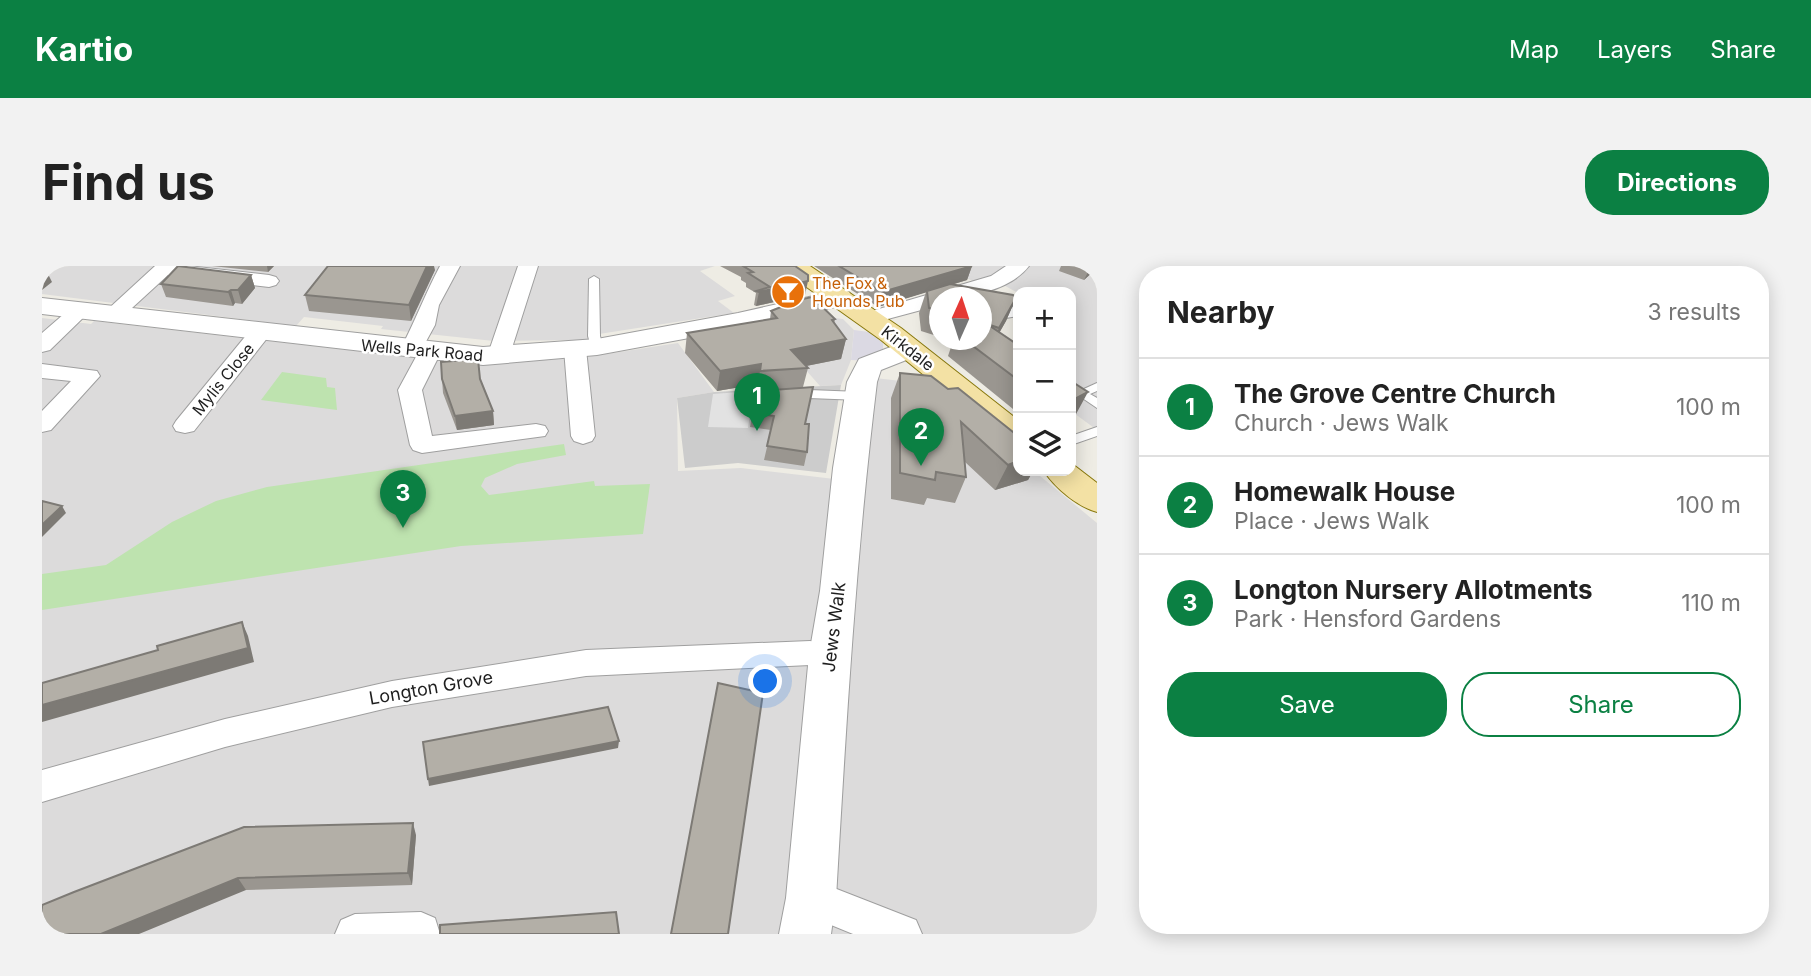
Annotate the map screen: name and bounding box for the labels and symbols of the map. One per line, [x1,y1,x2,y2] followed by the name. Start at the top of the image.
[769,273,807,311] bar icon: The Fox & Hounds Pub
[812,273,905,311] place label: The Fox & Hounds Pub
[929,287,992,350] north arrow
[878,321,938,375] street label: Kirkdale
[360,335,484,365] street label: Wells Park Road
[188,339,258,419] street label: Mylis Close
[734,373,780,431] pin: 1
[898,408,944,466] pin: 2
[380,470,426,528] pin: 3
[818,580,849,673] street label: Jews Walk
[748,664,782,698] your location
[367,666,495,709] street label: Longton Grove

